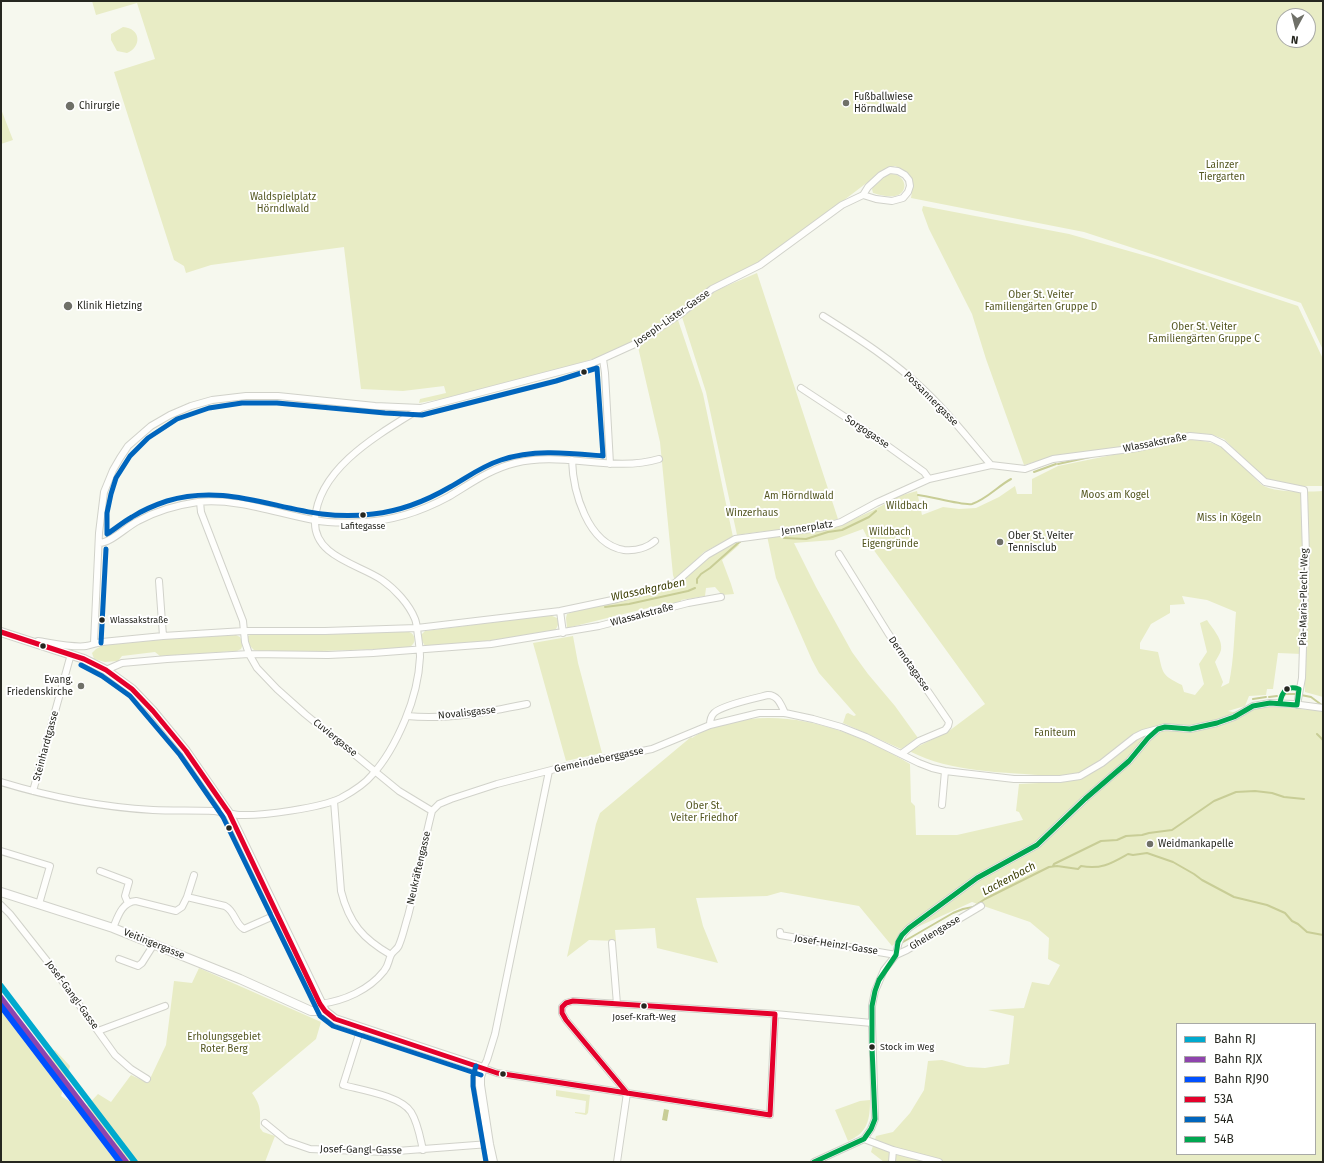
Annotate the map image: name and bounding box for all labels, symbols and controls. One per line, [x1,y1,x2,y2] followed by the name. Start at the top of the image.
[1276,8,1316,48] north arrow
[1290,33,1299,46] text: N
[854,91,913,114] place label: Fußballwiese Hörndlwald
[841,98,851,108] marker: Fußballwiese Hörndlwald
[64,100,76,112] marker: Chirurgie
[79,100,120,112] place label: Chirurgie
[1199,159,1245,182] park label: Lainzer Tiergarten
[250,191,316,214] park label: Waldspielplatz Hörndlwald
[632,287,712,349] street label: Joseph-Lister-Gasse
[985,289,1097,312] park label: Ober St. Veiter Familiengärten Gruppe D
[62,300,74,312] marker: Klinik Hietzing
[77,300,142,312] place label: Klinik Hietzing
[1148,321,1260,344] park label: Ober St. Veiter Familiengärten Gruppe C
[579,367,589,377] unlabelled marker
[901,369,961,429] street label: Possannergasse
[843,413,891,451] street label: Sorgogasse
[1122,431,1188,455] street label: Wlassakstraße
[1081,489,1149,501] park label: Moos am Kogel
[764,490,834,502] park label: Am Hörndlwald
[886,500,928,512] park label: Wildbach
[726,507,778,519] park label: Winzerhaus
[358,510,368,520] marker: Lafitegasse
[1197,512,1261,524] park label: Miss in Kögeln
[780,518,834,538] street label: Jennerplatz
[340,521,386,531] place label: Lafitegasse
[862,526,918,550] park label: Wildbach Eigengründe
[1008,530,1073,554] place label: Ober St. Veiter Tennisclub
[995,537,1005,547] marker: Ober St. Veiter Tennisclub
[1297,548,1311,646] street label: Pia-Maria-Plechl-Weg
[610,576,686,604] water label: Wlassakgraben
[609,601,675,629] street label: Wlassakstraße
[97,615,107,625] marker: Wlassakstraße
[110,615,168,625] place label: Wlassakstraße
[886,634,932,694] street label: Dermotagasse
[38,641,48,651] unlabelled marker
[7,674,73,698] place label: Evang. Friedenskirche
[76,681,86,691] marker: Evang. Friedenskirche
[1282,684,1292,694] unlabelled marker
[437,704,497,722] street label: Novalisgasse
[31,709,61,783] street label: Steinhardtgasse
[311,717,359,759] street label: Cuviergasse
[1034,727,1076,739] park label: Faniteum
[553,745,645,775] street label: Gemeindeberggasse
[671,800,737,824] park label: Ober St. Veiter Friedhof
[224,823,234,833] unlabelled marker
[405,830,433,906] street label: Neukräftengasse
[1158,838,1233,850] place label: Weidmankapelle
[1145,839,1155,849] marker: Weidmankapelle
[980,859,1038,899] water label: Lackenbach
[908,913,962,953] street label: Ghelengasse
[122,926,186,962] street label: Veitingergasse
[793,932,879,958] street label: Josef-Heinzl-Gasse
[43,958,101,1032] street label: Josef-Gangl-Gasse
[639,1001,649,1011] marker: Josef-Kraft-Weg
[612,1012,676,1022] place label: Josef-Kraft-Weg
[1176,1023,1316,1155] legend
[187,1031,261,1054] park label: Erholungsgebiet Roter Berg
[1214,1032,1256,1046] text: Bahn RJ
[867,1042,877,1052] marker: Stock im Weg
[880,1042,934,1052] place label: Stock im Weg
[1214,1052,1262,1066] text: Bahn RJX
[498,1069,508,1079] unlabelled marker
[1214,1072,1269,1086] text: Bahn RJ90
[1214,1092,1233,1106] text: 53A
[1214,1112,1233,1126] text: 54A
[1214,1132,1234,1146] text: 54B
[320,1143,402,1157] street label: Josef-Gangl-Gasse

